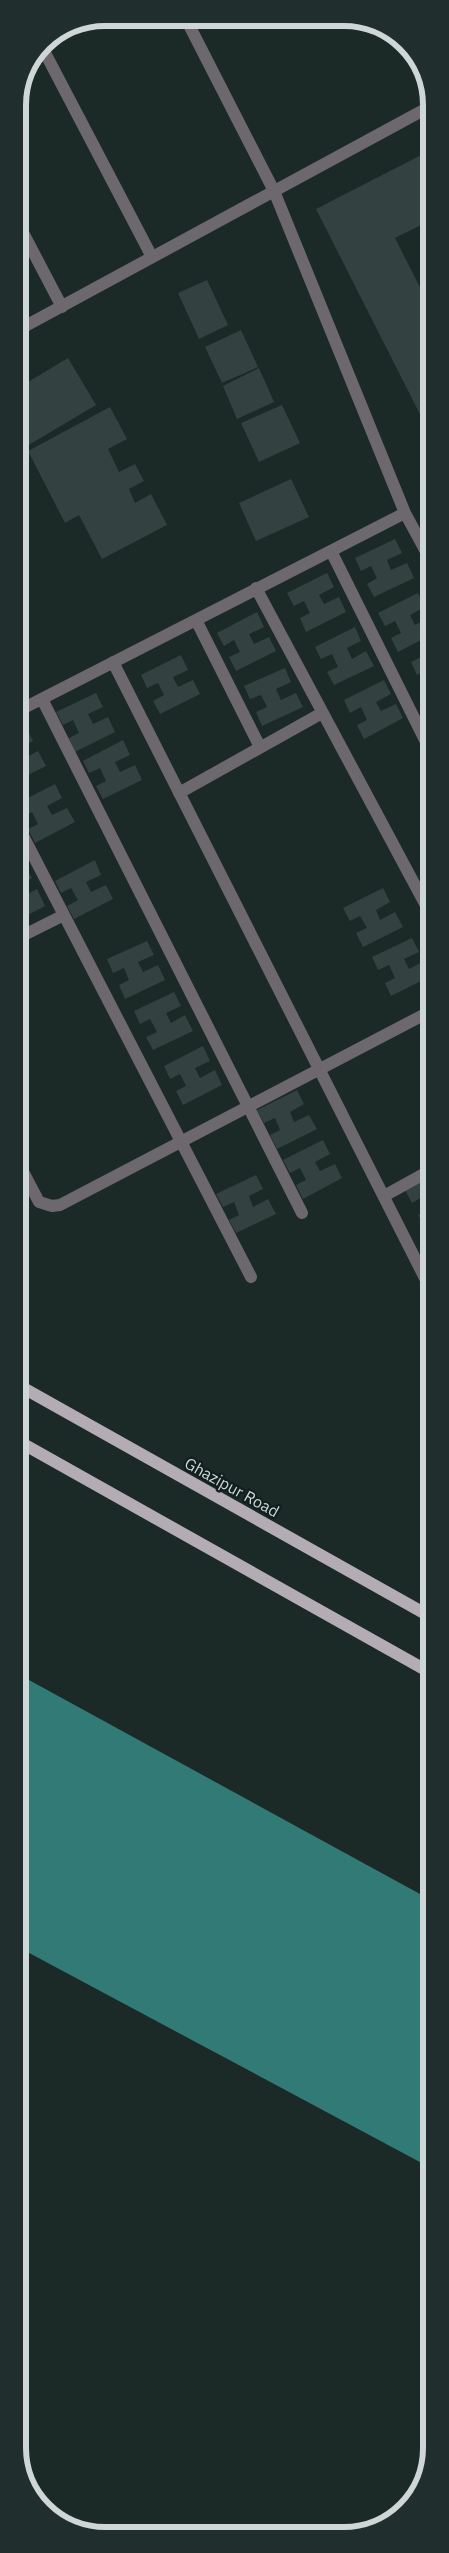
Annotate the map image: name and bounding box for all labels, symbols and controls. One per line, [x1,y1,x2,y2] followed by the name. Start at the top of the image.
[181,1453,283,1521] street label: Ghazipur Road

